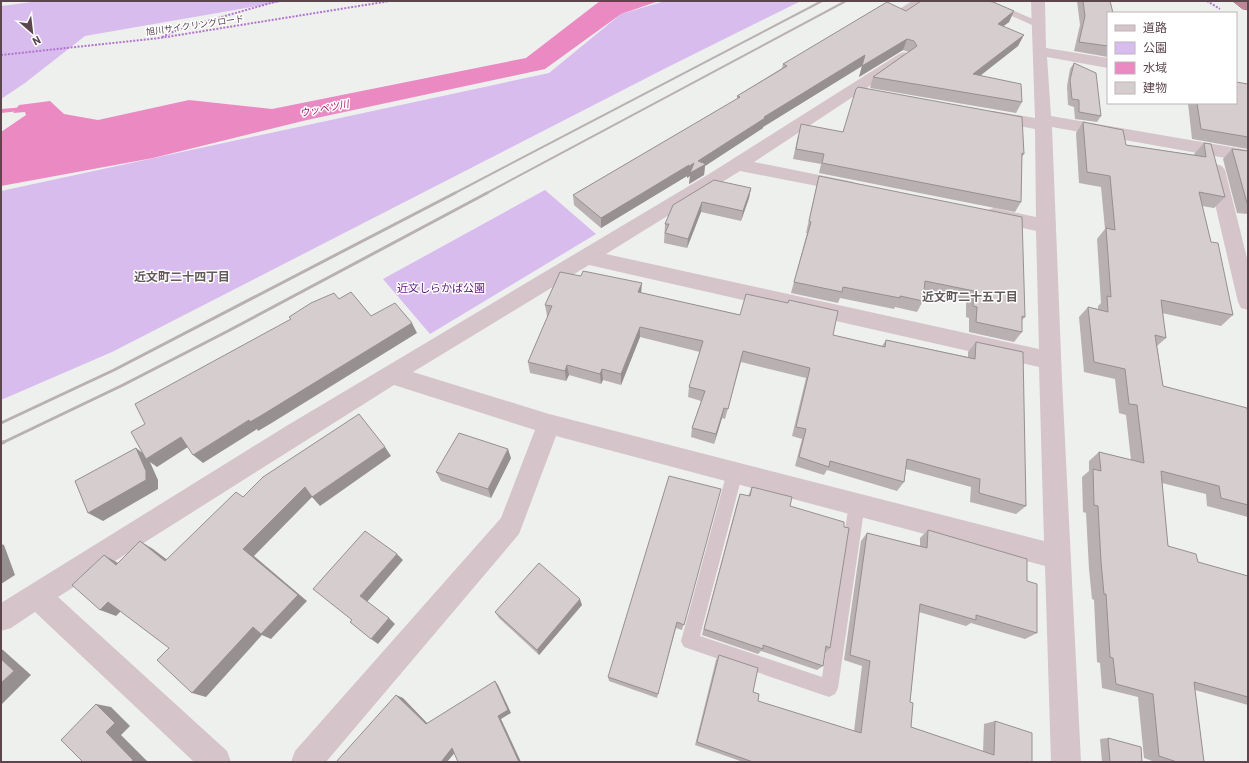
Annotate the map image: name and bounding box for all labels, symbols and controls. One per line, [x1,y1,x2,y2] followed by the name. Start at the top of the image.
[12,12,52,52] north arrow
[1107,12,1237,104] legend
[145,13,245,37] street label: 旭川サイクリングロード
[1143,20,1167,34] text: 道路
[31,34,43,49] text: N
[1143,40,1167,54] text: 公園
[1143,60,1167,74] text: 水域
[1143,80,1167,94] text: 建物
[298,97,351,119] water label: ウッペツ川
[134,269,230,283] district label: 近文町二十四丁目
[397,281,485,294] park label: 近文しらかば公園
[922,289,1018,303] district label: 近文町二十五丁目

